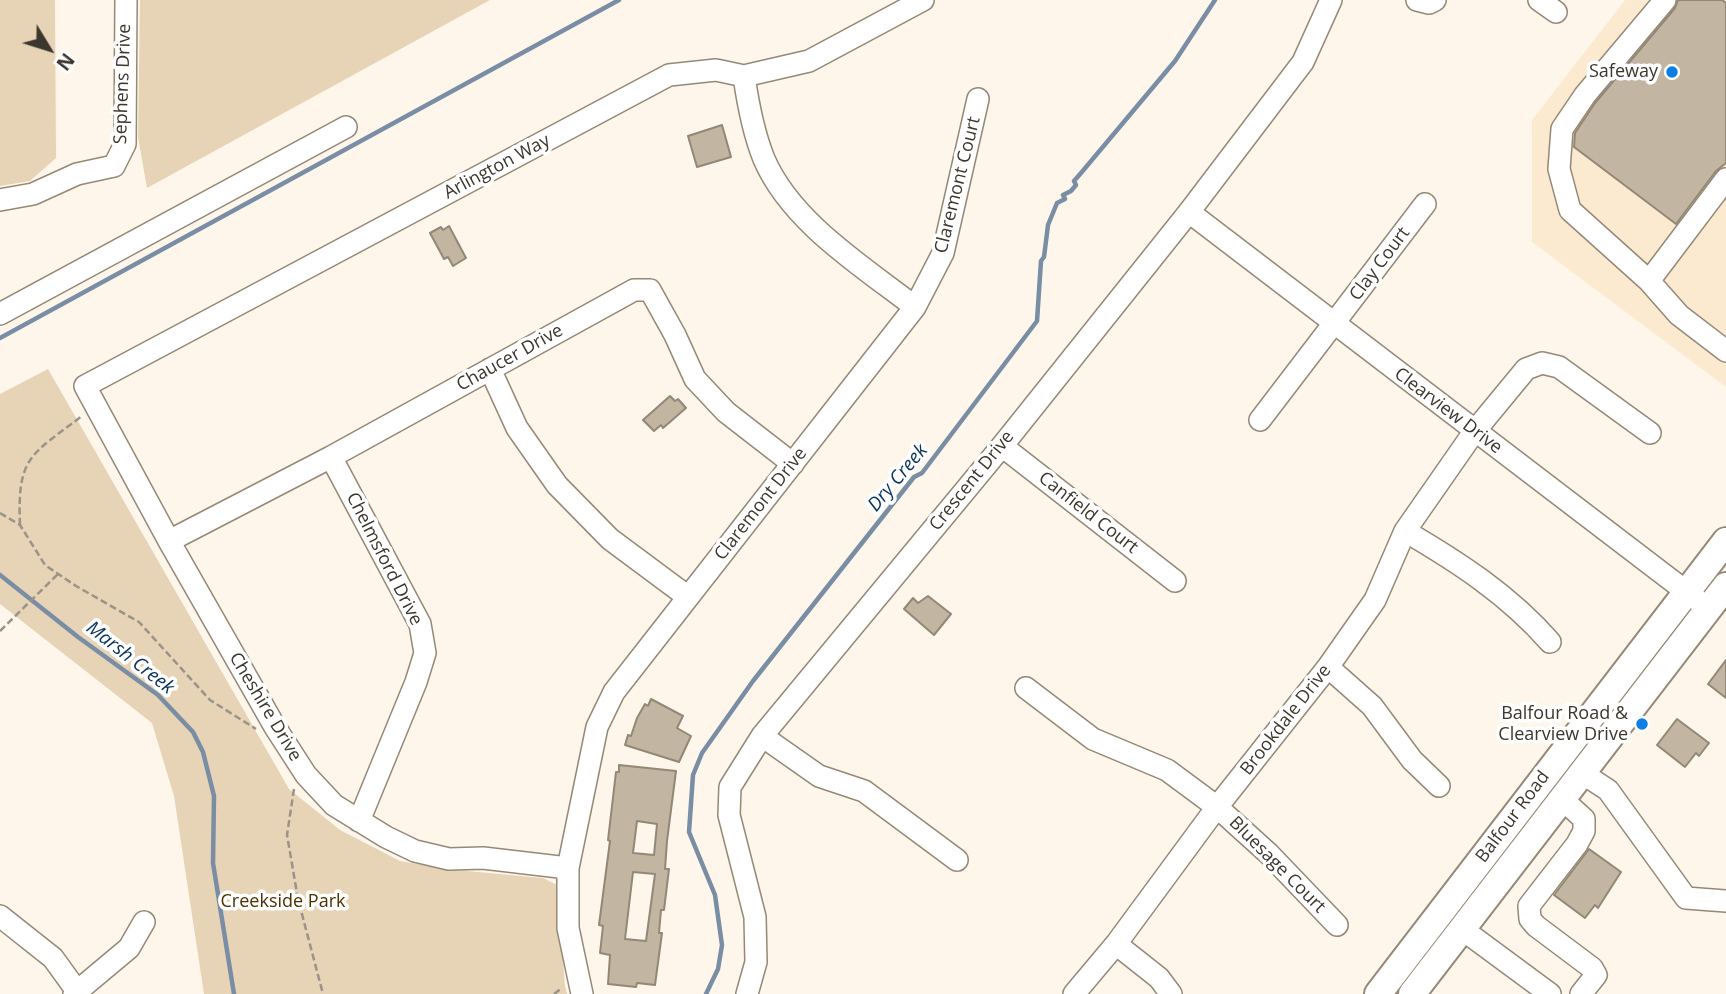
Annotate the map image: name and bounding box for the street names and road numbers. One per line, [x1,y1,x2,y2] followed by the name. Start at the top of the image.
[110,23,136,145] street label: Sephens Drive
[931,114,985,256] street label: Claremont Court
[440,130,554,204] street label: Arlington Way
[1345,223,1415,305] street label: Clay Court
[453,320,567,396] street label: Chaucer Drive
[1390,363,1506,459] street label: Clearview Drive
[925,427,1019,535] street label: Crescent Drive
[710,443,812,565] street label: Claremont Drive
[1034,467,1142,559] street label: Canfield Court
[341,489,427,629] street label: Chelmsford Drive
[224,649,306,765] street label: Cheshire Drive
[1236,660,1336,780] street label: Brookdale Drive
[1472,767,1554,867] street label: Balfour Road
[1224,812,1330,918] street label: Bluesage Court

